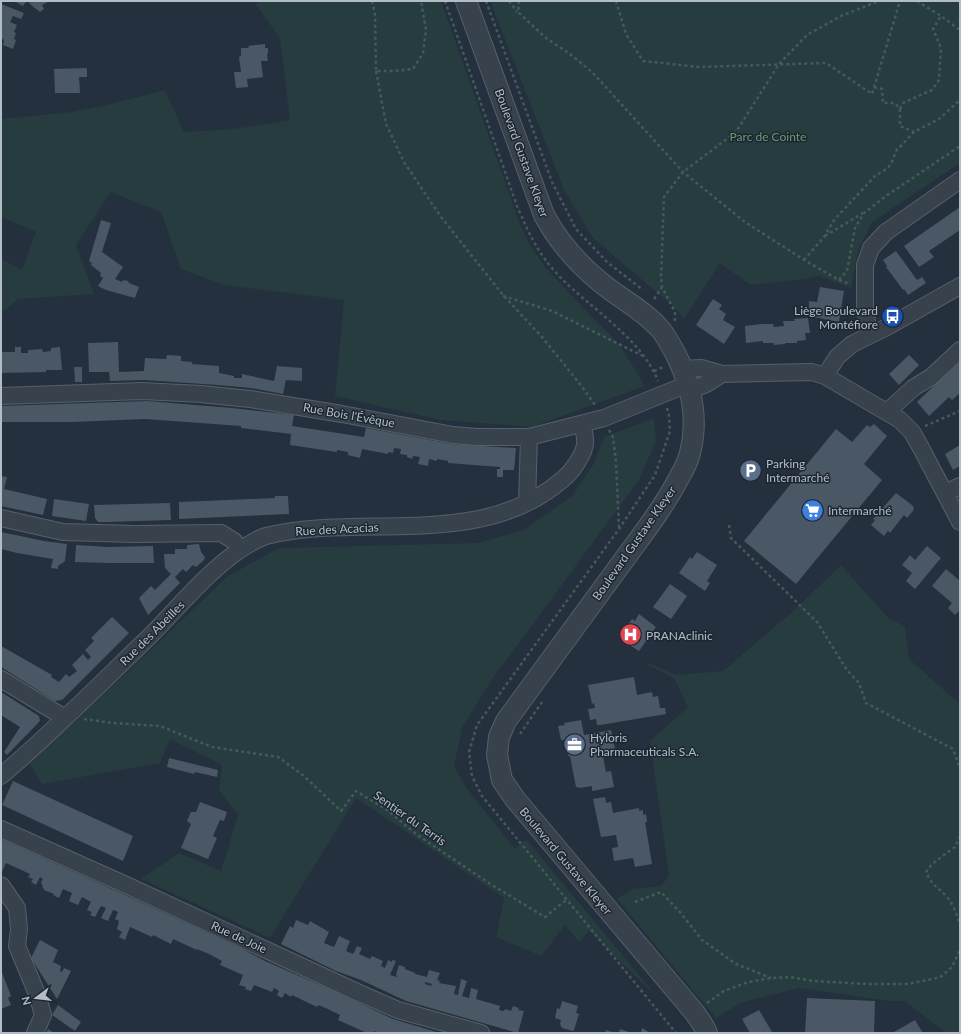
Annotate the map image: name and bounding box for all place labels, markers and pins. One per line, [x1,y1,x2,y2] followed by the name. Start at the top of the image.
[794,303,878,332] place label: Liège Boulevard Montéfiore
[880,304,906,330] bus stop icon: Liège Boulevard Montéfiore
[766,456,830,485] place label: Parking Intermarché
[737,457,763,483] parking icon: Parking Intermarché
[800,497,826,523] supermarket icon: Intermarché
[828,503,892,518] place label: Intermarché
[618,622,644,648] hospital icon: PRANAclinic
[646,628,713,643] place label: PRANAclinic
[590,730,699,759] place label: Hyloris Pharmaceuticals S.A.
[561,731,587,757] office icon: Hyloris Pharmaceuticals S.A.

